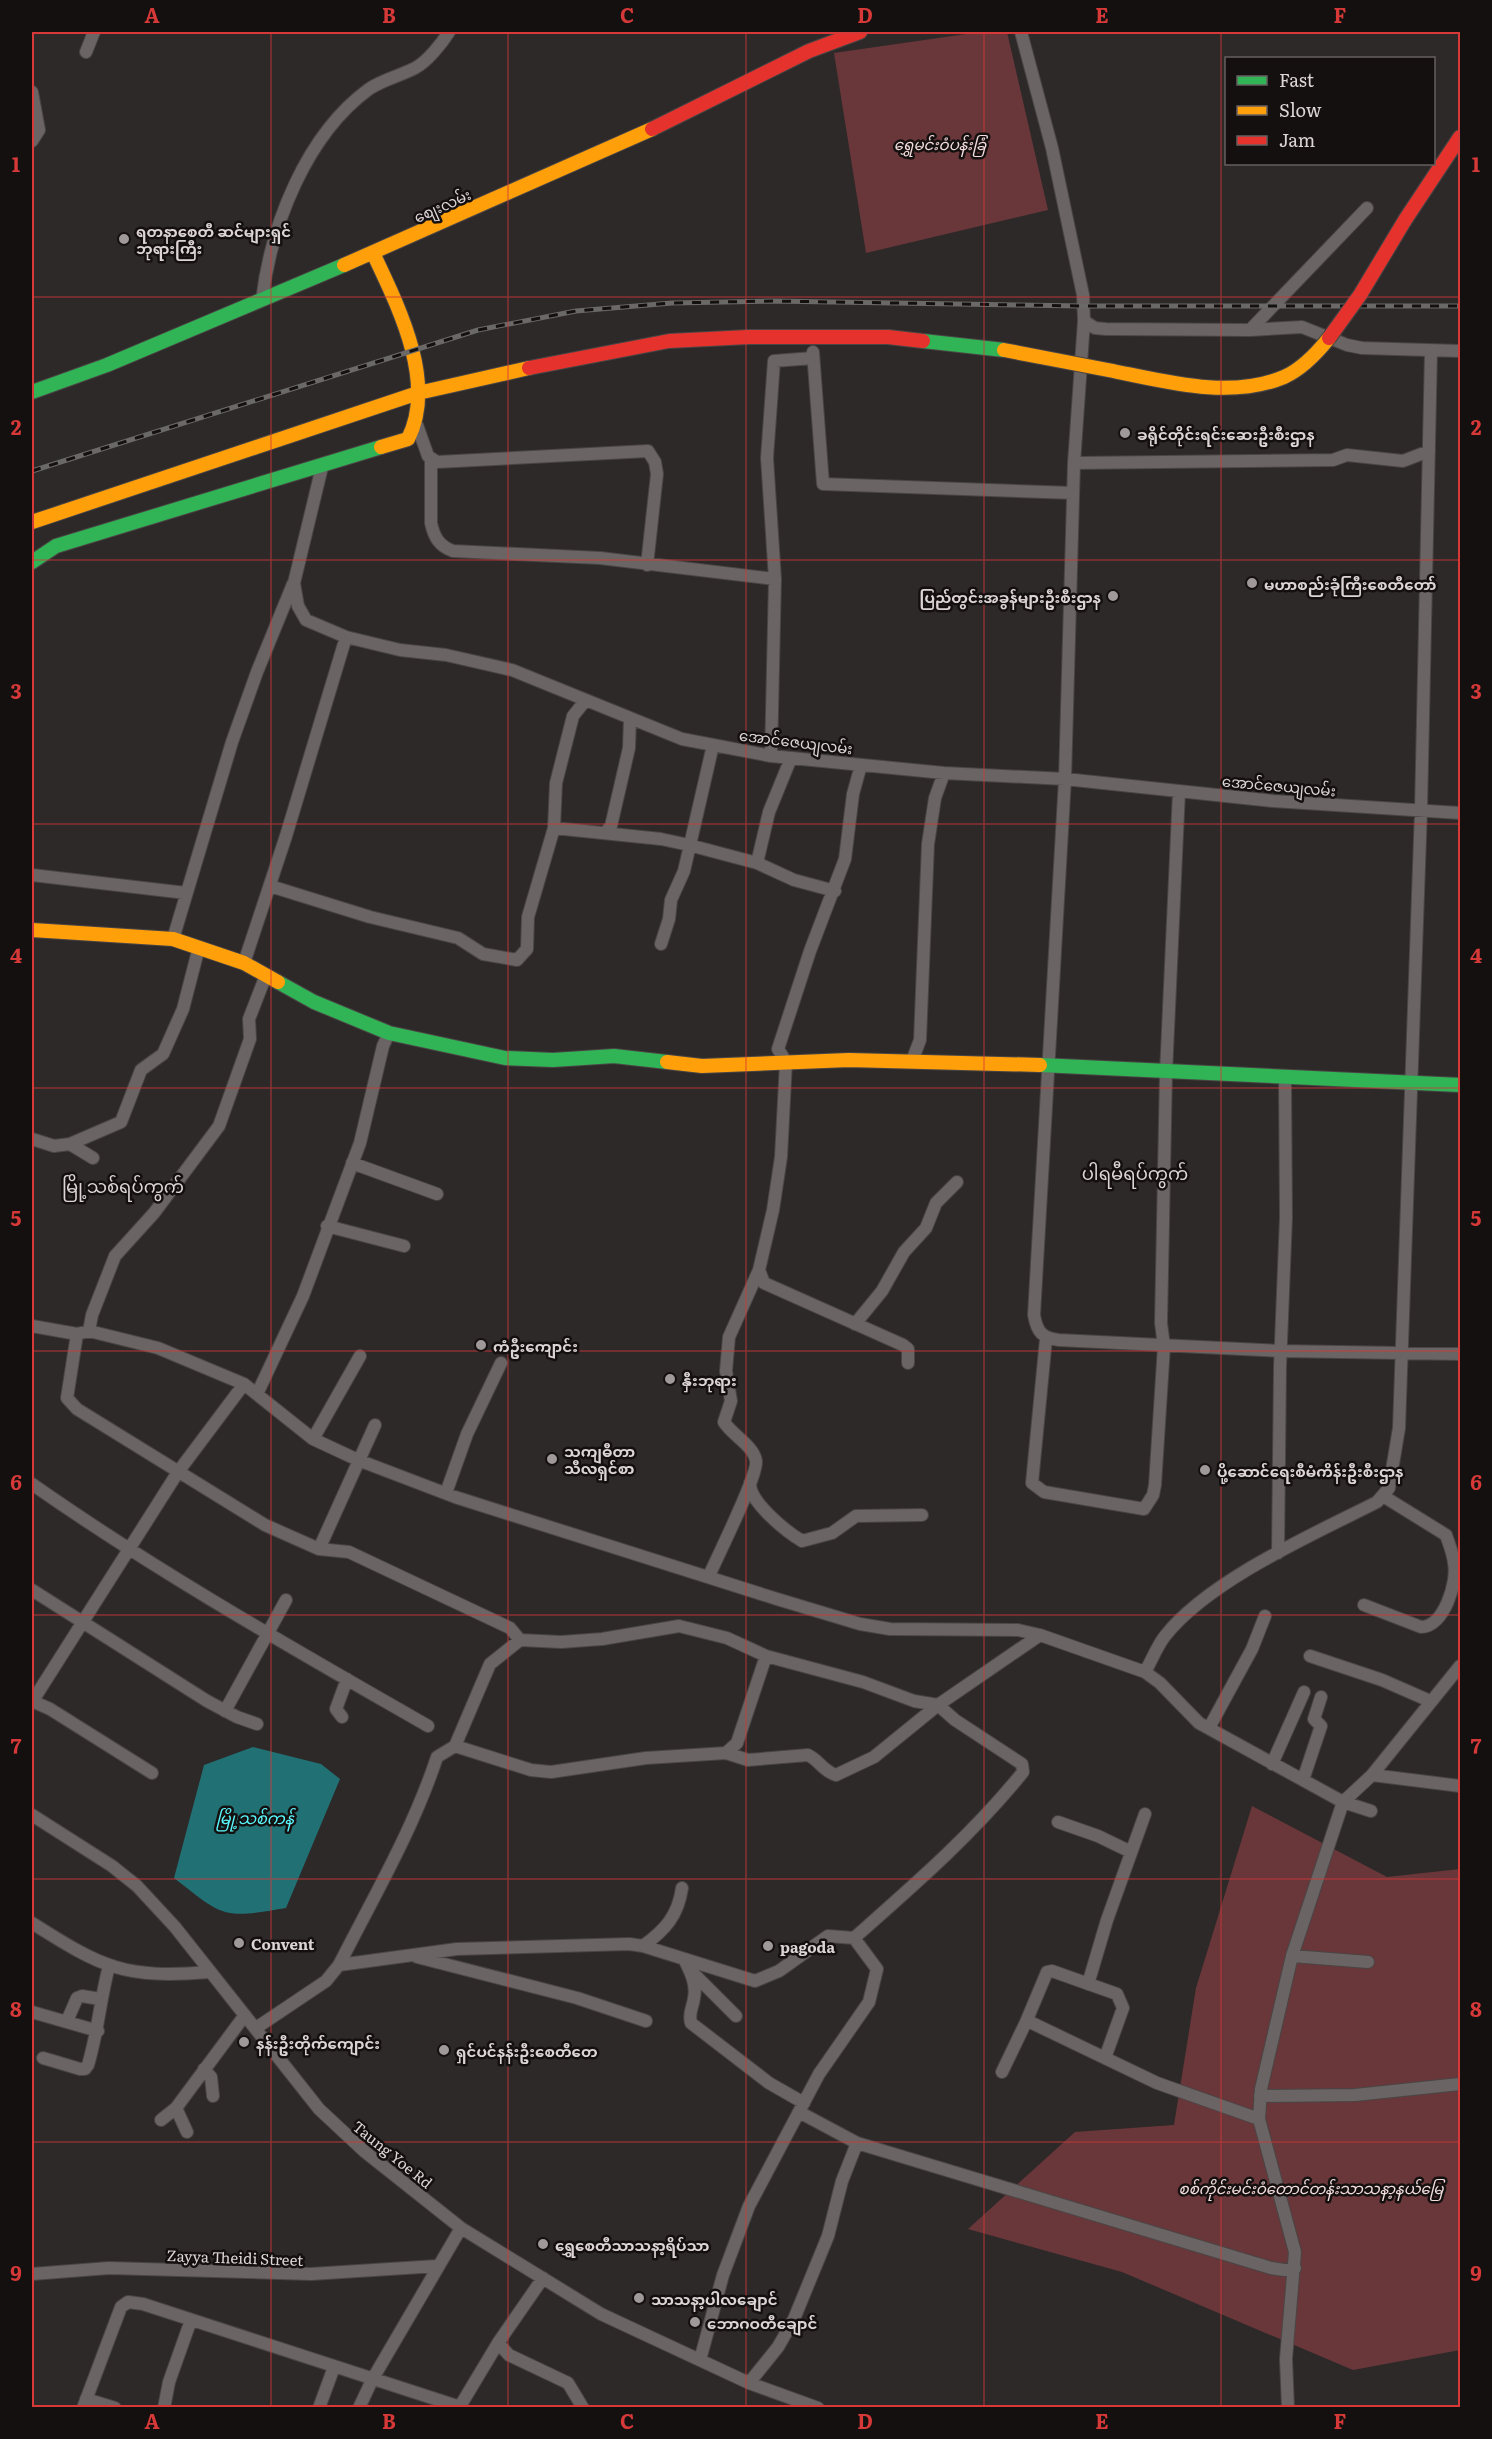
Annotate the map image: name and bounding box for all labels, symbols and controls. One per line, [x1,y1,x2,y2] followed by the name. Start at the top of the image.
[144,0,160,29] text: A
[382,0,396,29] text: B
[620,0,634,29] text: C
[857,0,873,29] text: D
[1095,0,1109,29] text: E
[1334,0,1347,29] text: F
[1225,57,1435,165] legend
[1279,66,1315,93] text: Fast
[1279,96,1322,123] text: Slow
[1279,126,1315,153] text: Jam
[894,132,989,157] park label: ရွှေမင်းဝံပန်းခြံ
[12,148,20,178] text: 1
[1472,148,1480,178] text: 1
[410,182,475,230] street label: စျေးလမ်း
[136,219,291,261] place label: ရတနာစေတီ ဆင်များရှင် ဘုရားကြီး
[117,232,131,246] marker: ရတနာစေတီ ဆင်များရှင် ဘုရားကြီး
[11,411,22,441] text: 2
[1471,411,1482,441] text: 2
[1137,422,1315,447] place label: ခရိုင်တိုင်းရင်းဆေးဦးစီးဌာန
[1118,426,1132,440] marker: ခရိုင်တိုင်းရင်းဆေးဦးစီးဌာန
[1264,572,1436,597] place label: မဟာစည်းခုံကြီးစေတီတော်
[1245,576,1259,590] marker: မဟာစည်းခုံကြီးစေတီတော်
[920,585,1101,610] place label: ပြည်တွင်းအခွန်များဦးစီးဌာန
[1106,589,1120,603] marker: ပြည်တွင်းအခွန်များဦးစီးဌာန
[10,675,22,705] text: 3
[1470,675,1482,705] text: 3
[738,723,854,761] street label: အောင်ဇေယျလမ်း
[1221,769,1337,803] street label: အောင်ဇေယျလမ်း
[10,939,22,969] text: 4
[1470,939,1482,969] text: 4
[1082,1159,1188,1189] district label: ပါရမီရပ်ကွက်
[62,1172,184,1202] district label: မြို့သစ်ရပ်ကွက်
[11,1202,22,1232] text: 5
[1471,1202,1482,1232] text: 5
[493,1334,578,1359] place label: ကံဦးကျောင်း
[474,1338,488,1352] marker: ကံဦးကျောင်း
[682,1368,737,1393] place label: နှီးဘုရား
[663,1372,677,1386] marker: နှီးဘုရား
[564,1439,635,1481] place label: သကျဓီတာ သီလရှင်စာ
[545,1452,559,1466] marker: သကျဓီတာ သီလရှင်စာ
[1217,1459,1403,1484] place label: ပို့ဆောင်ရေးစီမံကိန်းဦးစီးဌာန
[1198,1463,1212,1477] marker: ပို့ဆောင်ရေးစီမံကိန်းဦးစီးဌာန
[10,1466,22,1496] text: 6
[1470,1466,1482,1496] text: 6
[11,1730,22,1760] text: 7
[1471,1730,1482,1760] text: 7
[216,1805,297,1832] water label: မြို့သစ်ကန်
[251,1932,315,1955] place label: Convent
[780,1935,835,1958] place label: pagoda
[232,1936,246,1950] marker: Convent
[761,1939,775,1953] marker: pagoda
[10,1993,22,2023] text: 8
[1470,1993,1482,2023] text: 8
[256,2031,380,2056] place label: နန်းဦးတိုက်ကျောင်း
[237,2035,251,2049] marker: နန်းဦးတိုက်ကျောင်း
[456,2039,598,2064] place label: ရှင်ပင်နန်းဦးစေတီတေ
[437,2043,451,2057] marker: ရှင်ပင်နန်းဦးစေတီတေ
[348,2115,438,2193] street label: Taung Yoe Rd
[1179,2176,1446,2201] park label: စစ်ကိုင်းမင်းဝံတောင်တန်းသာသနာ့နယ်မြေ
[555,2233,709,2258] place label: ရွှေစေတီသာသနာ့ရိပ်သာ
[536,2237,550,2251] marker: ရွှေစေတီသာသနာ့ရိပ်သာ
[166,2243,304,2271] street label: Zayya Theidi Street
[10,2257,22,2287] text: 9
[1470,2257,1482,2287] text: 9
[651,2287,778,2312] place label: သာသနာ့ပါလချောင်
[632,2291,646,2305] marker: သာသနာ့ပါလချောင်
[707,2311,817,2336] place label: ဘောဂဝတီချောင်
[688,2315,702,2329] marker: ဘောဂဝတီချောင်
[144,2405,160,2435] text: A
[382,2405,396,2435] text: B
[620,2405,634,2435] text: C
[857,2405,873,2435] text: D
[1095,2405,1109,2435] text: E
[1334,2405,1347,2435] text: F

